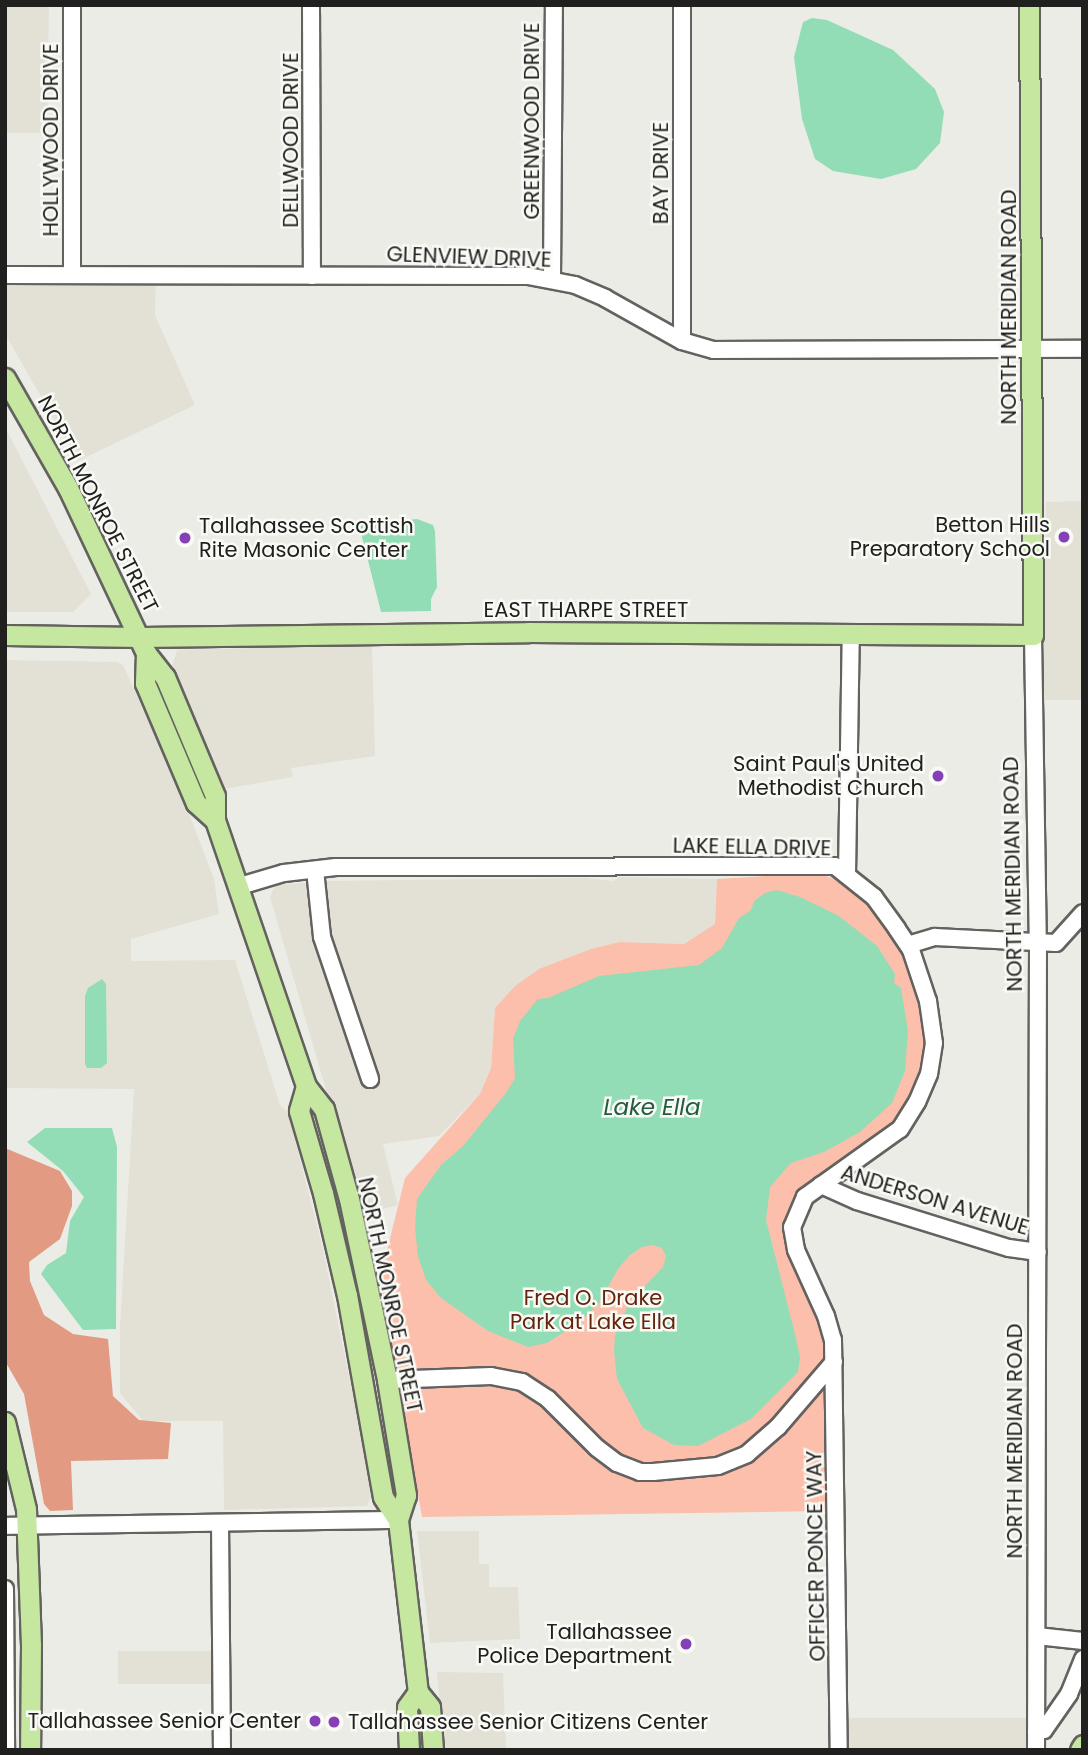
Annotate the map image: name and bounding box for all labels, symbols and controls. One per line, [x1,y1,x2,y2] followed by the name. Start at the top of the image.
[519,22,545,220] street label: GREENWOOD DRIVE
[38,43,64,237] street label: HOLLYWOOD DRIVE
[278,52,304,228] street label: DELLWOOD DRIVE
[648,122,674,224] street label: BAY DRIVE
[996,189,1022,425] street label: NORTH MERIDIAN ROAD
[386,242,552,272] street label: GLENVIEW DRIVE
[32,391,164,617] street label: NORTH MONROE STREET
[850,512,1050,562] place label: Betton Hills Preparatory School
[199,513,414,563] place label: Tallahassee Scottish Rite Masonic Center
[1056,529,1072,545] marker: Betton Hills Preparatory School
[177,530,193,546] marker: Tallahassee Scottish Rite Masonic Center
[484,597,688,623] street label: EAST THARPE STREET
[733,751,924,801] place label: Saint Paul's United Methodist Church
[998,756,1028,992] street label: NORTH MERIDIAN ROAD
[930,768,946,784] marker: Saint Paul's United Methodist Church
[672,833,832,861] street label: LAKE ELLA DRIVE
[603,1093,701,1121] water label: Lake Ella
[838,1159,1032,1241] street label: ANDERSON AVENUE
[353,1175,427,1415] street label: NORTH MONROE STREET
[510,1285,676,1335] park label: Fred O. Drake Park at Lake Ella
[1002,1323,1028,1559] street label: NORTH MERIDIAN ROAD
[802,1450,830,1662] street label: OFFICER PONCE WAY
[477,1619,672,1669] place label: Tallahassee Police Department
[678,1636,694,1652] marker: Tallahassee Police Department
[28,1708,301,1734] place label: Tallahassee Senior Center
[348,1709,708,1735] place label: Tallahassee Senior Citizens Center
[307,1713,323,1729] marker: Tallahassee Senior Center
[326,1714,342,1730] marker: Tallahassee Senior Citizens Center

